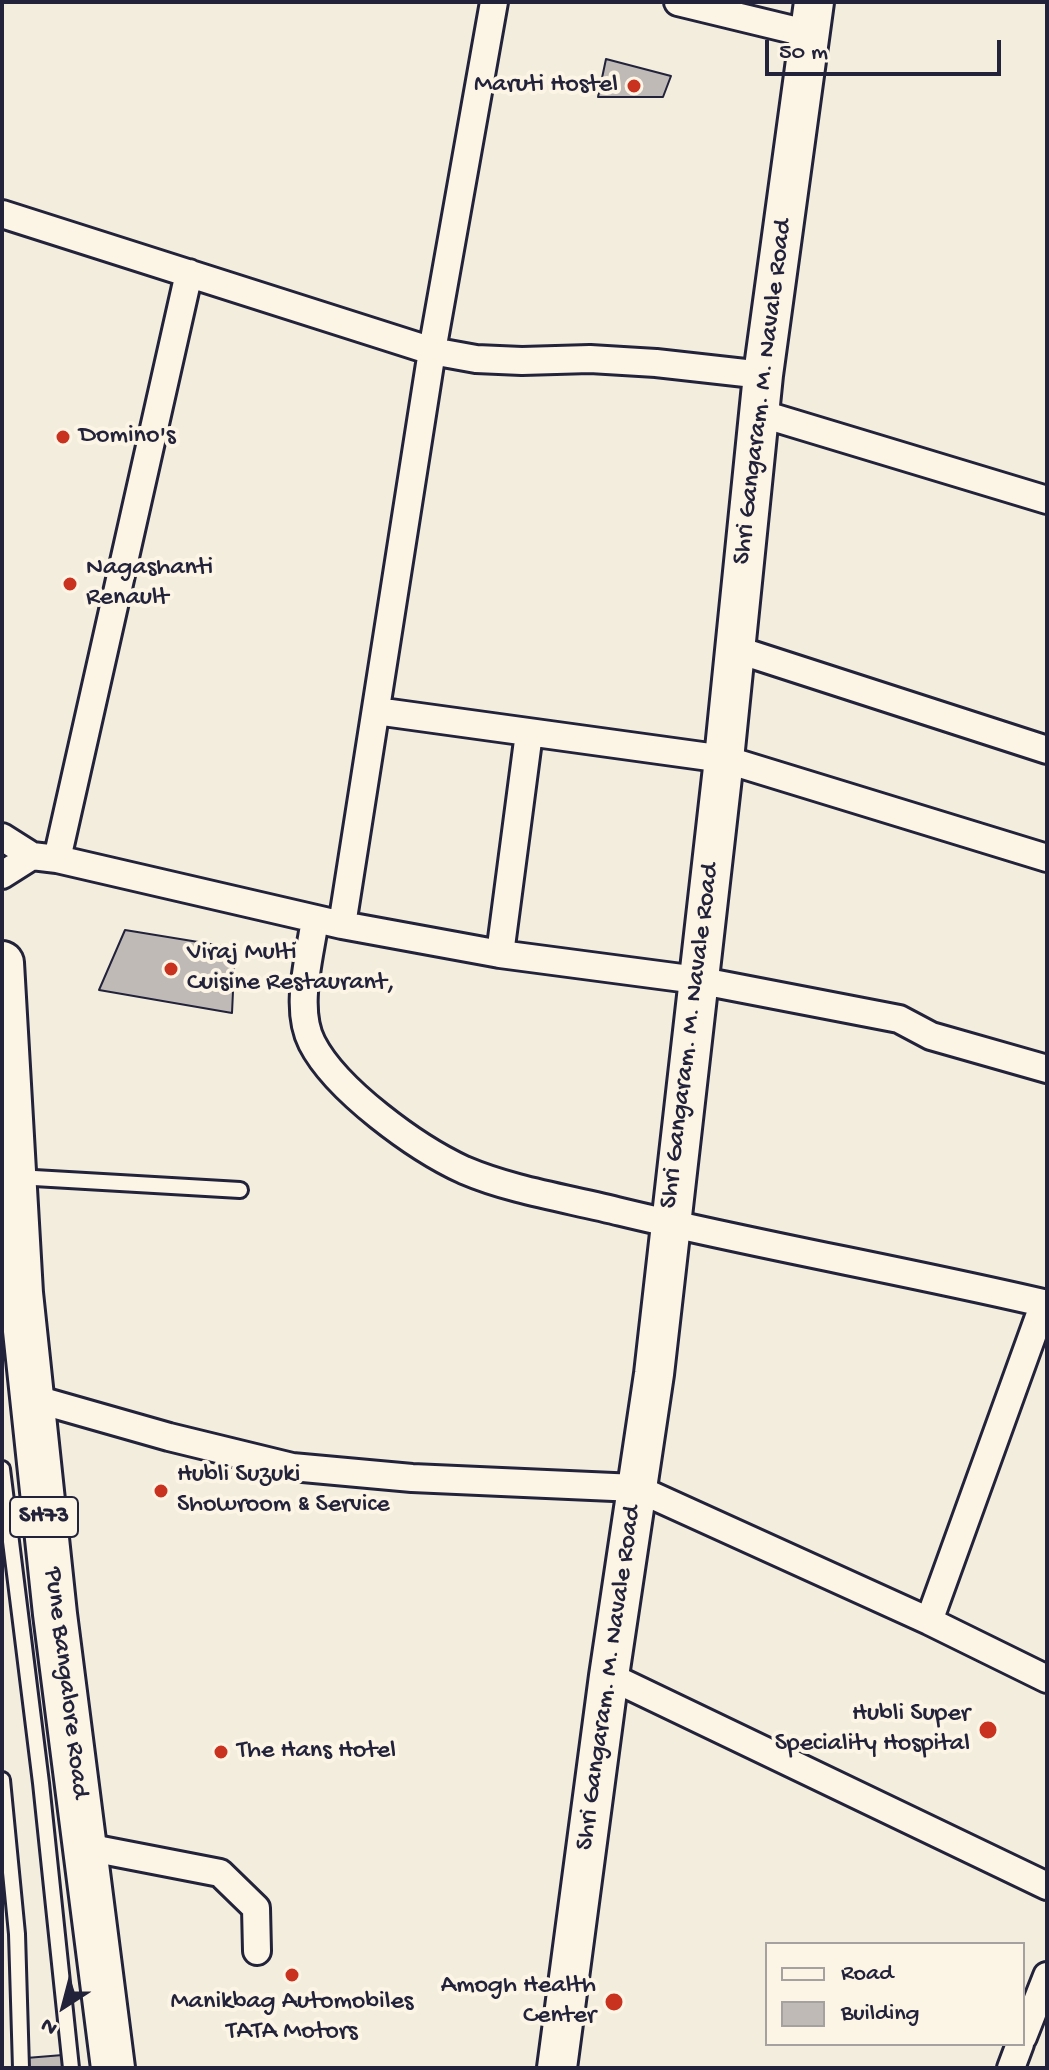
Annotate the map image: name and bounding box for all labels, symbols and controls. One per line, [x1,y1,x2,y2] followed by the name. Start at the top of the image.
[769,24,1005,74] scale bar
[779,39,828,68] text: 50 m
[474,70,618,102] place label: Maruti Hostel
[625,77,643,95] marker: Maruti Hostel
[727,218,801,566] street label: Shri Gangaram. M. Navale Road
[79,421,176,453] place label: Domino's
[54,428,72,446] marker: Domino's
[86,553,213,614] place label: Nagashanti Renault
[61,575,79,593] marker: Nagashanti Renault
[654,862,728,1210] street label: Shri Gangaram. M. Navale Road
[187,938,395,1000] place label: Viraj Multi Cuisine Restaurant,
[162,960,180,978] marker: Viraj Multi Cuisine Restaurant,
[177,1460,390,1522] place label: Hubli Suzuki Showroom & Service
[152,1482,170,1500] marker: Hubli Suzuki Showroom & Service
[10,1497,78,1537] road number: SH73
[570,1504,650,1852] street label: Shri Gangaram. M. Navale Road
[35,1566,95,1800] street label: Pune Bangalore Road
[775,1699,970,1760] place label: Hubli Super Speciality Hospital
[977,1719,999,1741] marker: Hubli Super Speciality Hospital
[237,1736,396,1768] place label: The Hans Hotel
[212,1743,230,1761] marker: The Hans Hotel
[765,1942,1025,2046] legend
[841,1960,893,1989] text: Road
[24,1966,104,2046] north arrow
[283,1966,301,1984] marker: Manikbag Automobiles TATA Motors
[441,1971,596,2032] place label: Amogh Health Center
[171,1987,413,2048] place label: Manikbag Automobiles TATA Motors
[603,1991,625,2013] marker: Amogh Health Center
[841,2000,919,2029] text: Building
[36,2011,63,2040] text: N

